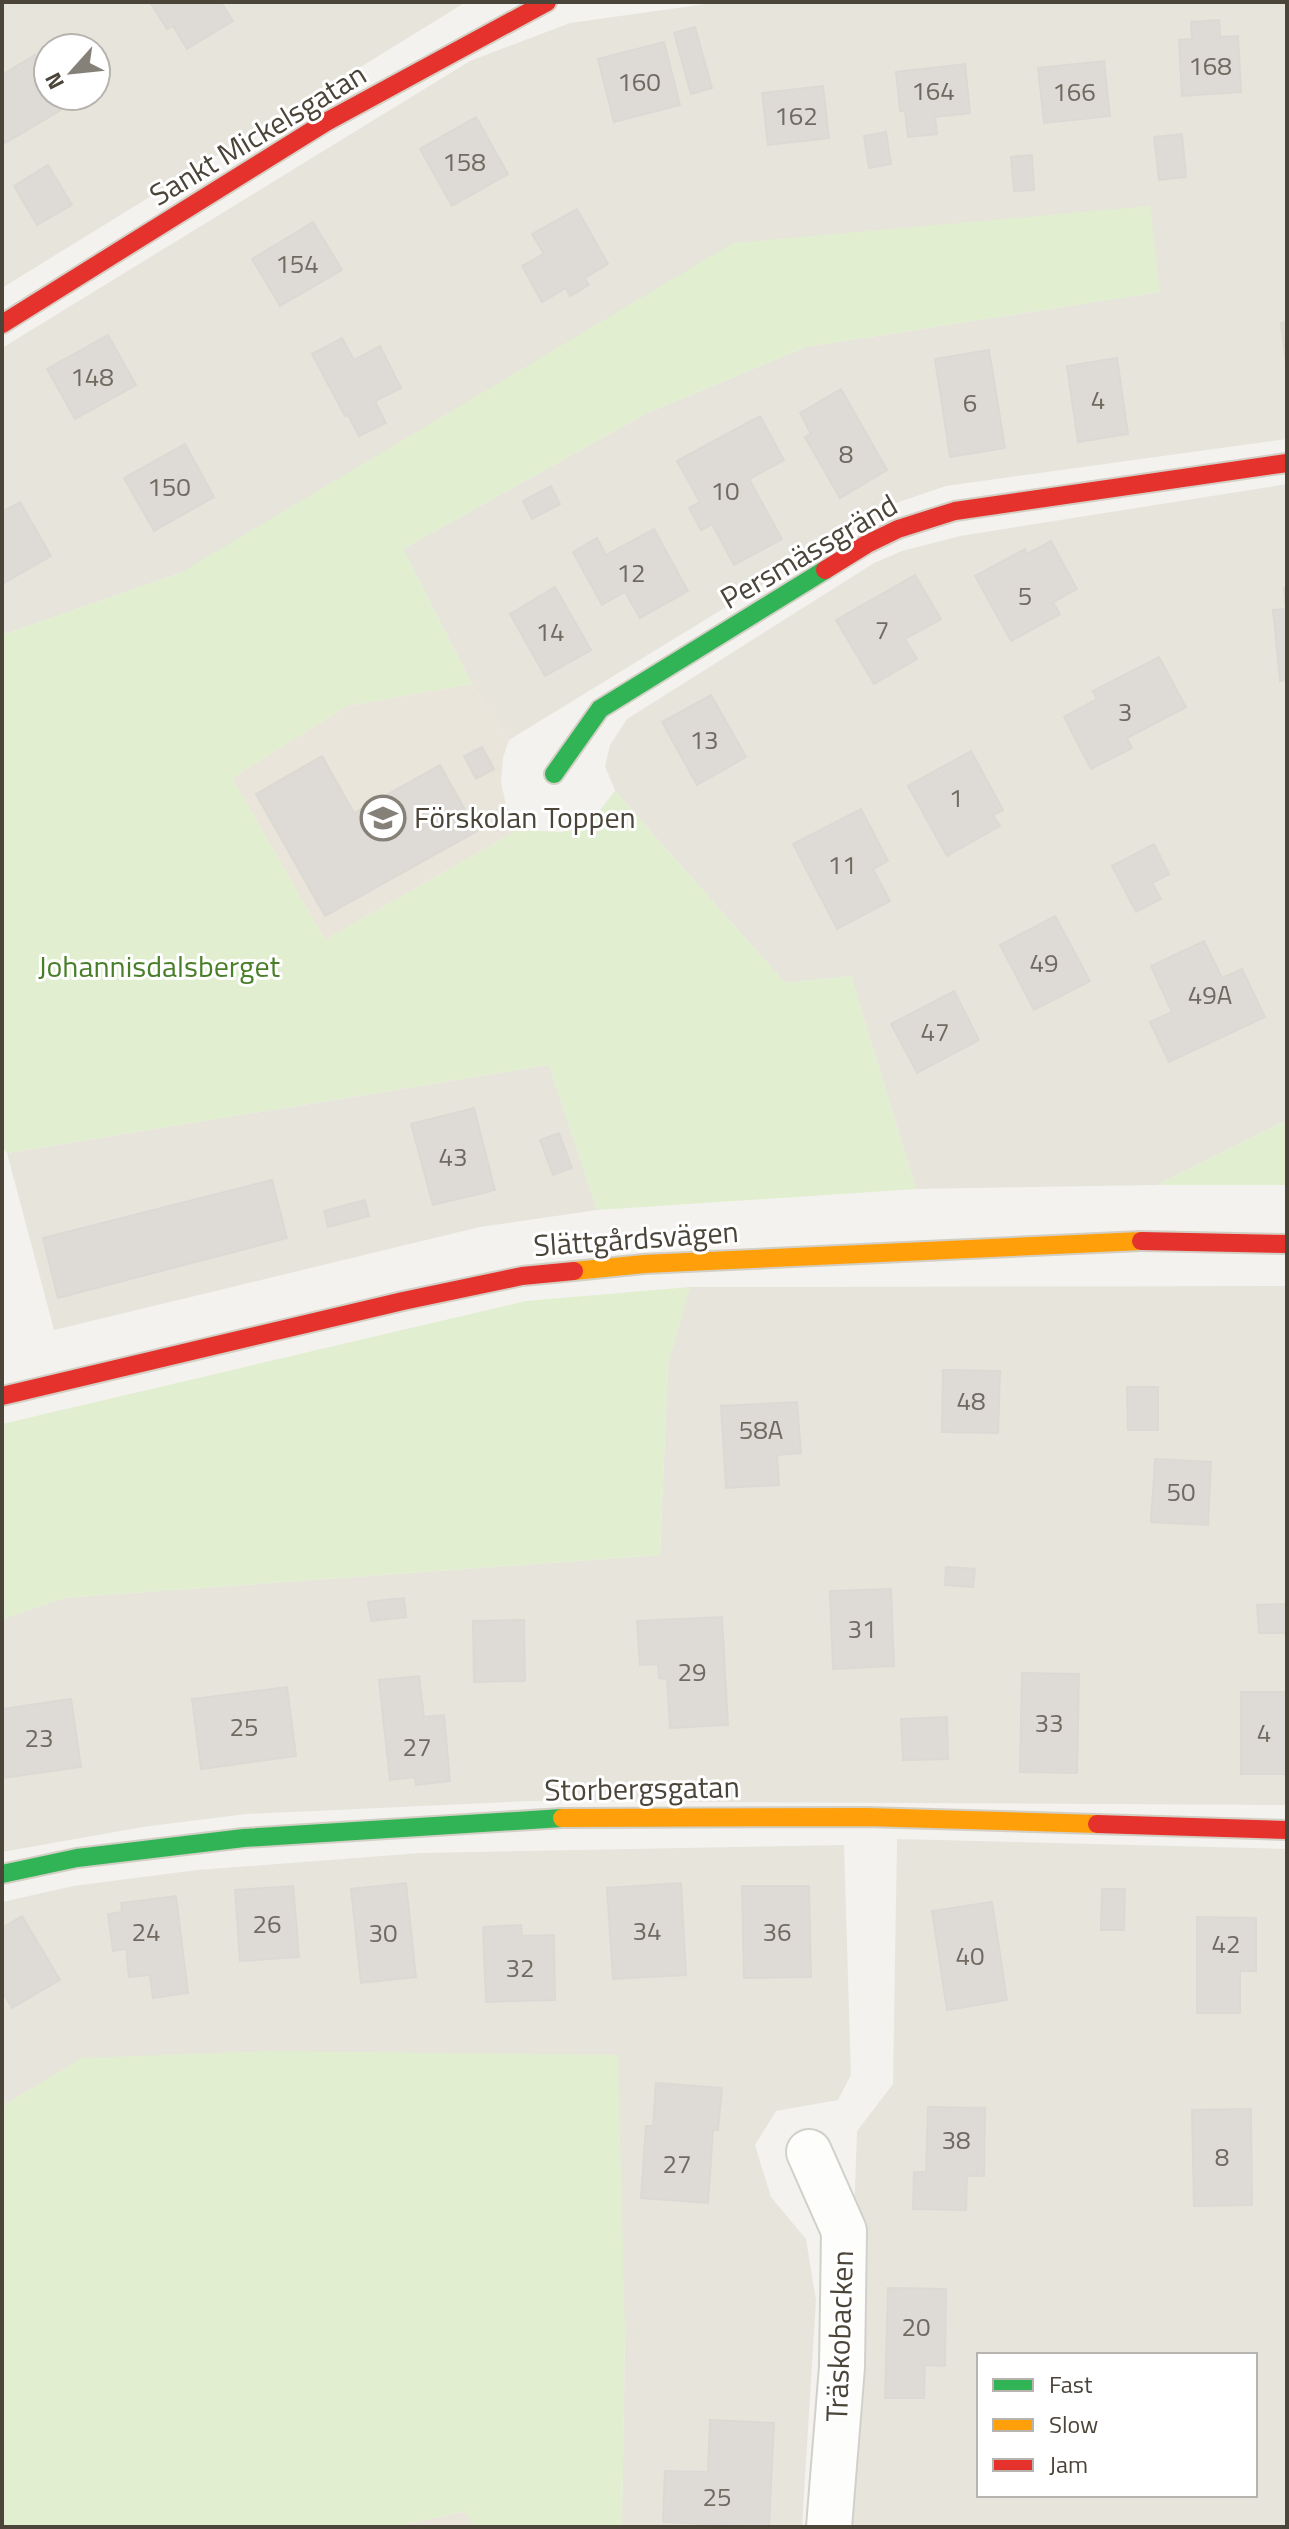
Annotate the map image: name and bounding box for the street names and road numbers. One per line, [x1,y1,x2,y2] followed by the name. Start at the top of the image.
[140,51,375,217] street label: Sankt Mickelsgatan
[711,482,906,621] street label: Persmässgränd
[532,1208,740,1268] street label: Slättgårdsvägen
[544,1763,740,1813] street label: Storbergsgatan
[813,2249,865,2422] street label: Träskobacken

